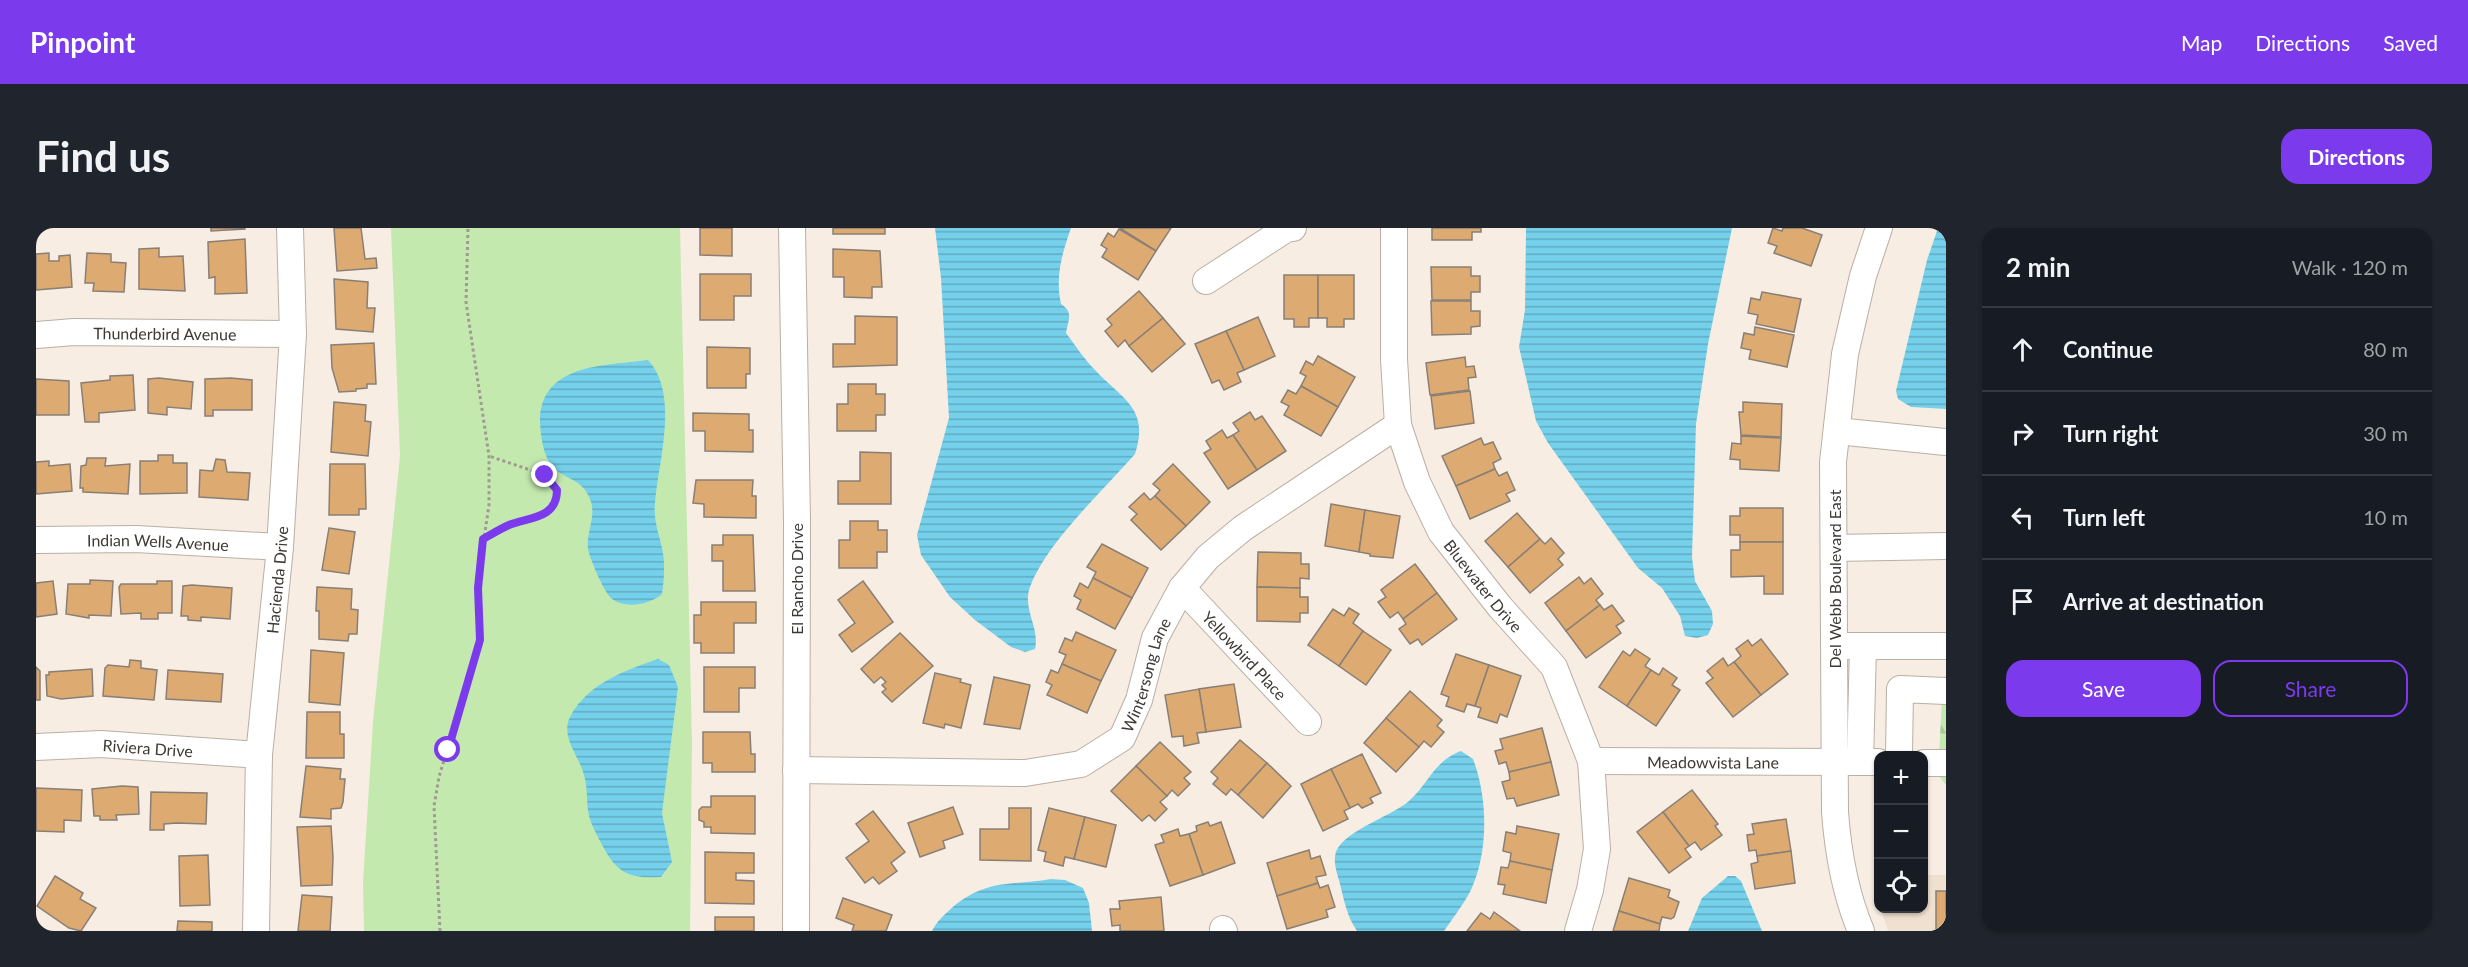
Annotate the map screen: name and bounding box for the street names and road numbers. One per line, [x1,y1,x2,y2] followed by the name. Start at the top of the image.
[93,323,237,343] street label: Thunderbird Avenue
[1825,489,1844,668] street label: Del Webb Boulevard East
[787,523,806,635] street label: El Rancho Drive
[262,526,291,635] street label: Hacienda Drive
[87,529,229,554] street label: Indian Wells Avenue
[1441,535,1527,635] street label: Bluewater Drive
[1199,607,1291,703] street label: Yellowbird Place
[1116,614,1174,735] street label: Wintersong Lane
[102,735,194,760] street label: Riviera Drive
[1647,752,1779,771] street label: Meadowvista Lane

